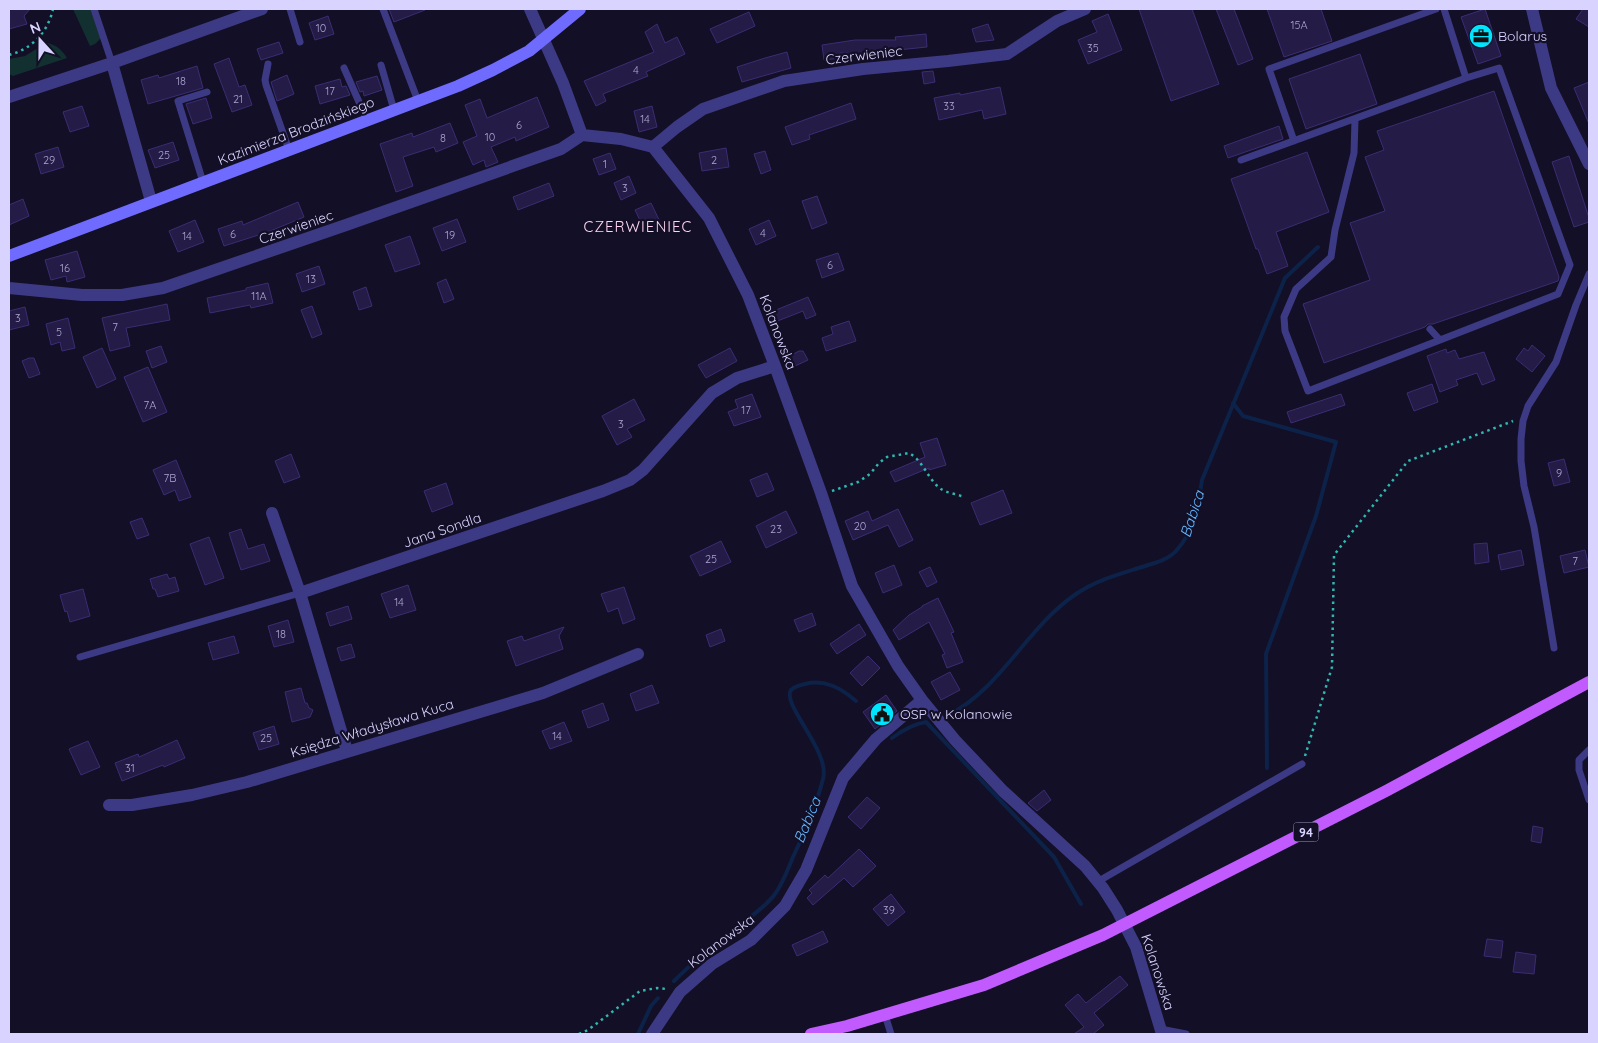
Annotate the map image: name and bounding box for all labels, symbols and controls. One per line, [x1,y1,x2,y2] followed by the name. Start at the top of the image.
[15,15,65,65] north arrow
[27,18,43,38] text: N
[1290,18,1308,32] house number: 15A
[316,21,326,35] house number: 10
[1468,23,1494,49] office icon: Bolarus
[1498,27,1547,45] place label: Bolarus
[824,41,904,69] street label: Czerwieniec
[1087,41,1099,55] house number: 35
[633,63,639,77] house number: 4
[176,74,186,88] house number: 18
[325,84,335,98] house number: 17
[233,92,243,106] house number: 21
[215,93,377,169] street label: Kazimierza Brodzińskiego
[943,99,955,113] house number: 33
[640,112,650,126] house number: 14
[516,118,522,132] house number: 6
[485,130,495,144] house number: 10
[440,131,446,145] house number: 8
[158,148,170,162] house number: 25
[43,153,55,167] house number: 29
[711,153,717,167] house number: 2
[603,157,607,171] house number: 1
[622,181,628,195] house number: 3
[256,206,336,248] street label: Czerwieniec
[584,217,692,236] district label: CZERWIENIEC
[760,226,766,240] house number: 4
[230,227,236,241] house number: 6
[445,228,455,242] house number: 19
[182,229,192,243] house number: 14
[827,258,833,272] house number: 6
[60,261,70,275] house number: 16
[306,272,316,286] house number: 13
[251,289,267,303] house number: 11A
[755,292,801,372] street label: Kolanowska
[15,311,21,325] house number: 3
[112,320,118,334] house number: 7
[56,325,62,339] house number: 5
[144,398,156,412] house number: 7A
[741,403,751,417] house number: 17
[618,417,624,431] house number: 3
[1556,466,1562,480] house number: 9
[164,471,176,485] house number: 7B
[1176,487,1209,540] water label: Babica
[401,508,483,552] street label: Jana Sondla
[854,519,866,533] house number: 20
[770,522,782,536] house number: 23
[705,552,717,566] house number: 25
[1572,554,1578,568] house number: 7
[394,595,404,609] house number: 14
[276,627,286,641] house number: 18
[288,695,456,761] street label: Księdza Władysława Kuca
[869,701,895,727] public building icon: OSP w Kolanowie
[900,705,1012,723] place label: OSP w Kolanowie
[552,729,562,743] house number: 14
[260,731,272,745] house number: 25
[125,761,135,775] house number: 31
[789,793,825,846] water label: Babica
[1294,822,1318,842] road number: 94
[883,903,895,917] house number: 39
[684,910,758,972] street label: Kolanowska
[1137,932,1179,1012] street label: Kolanowska

